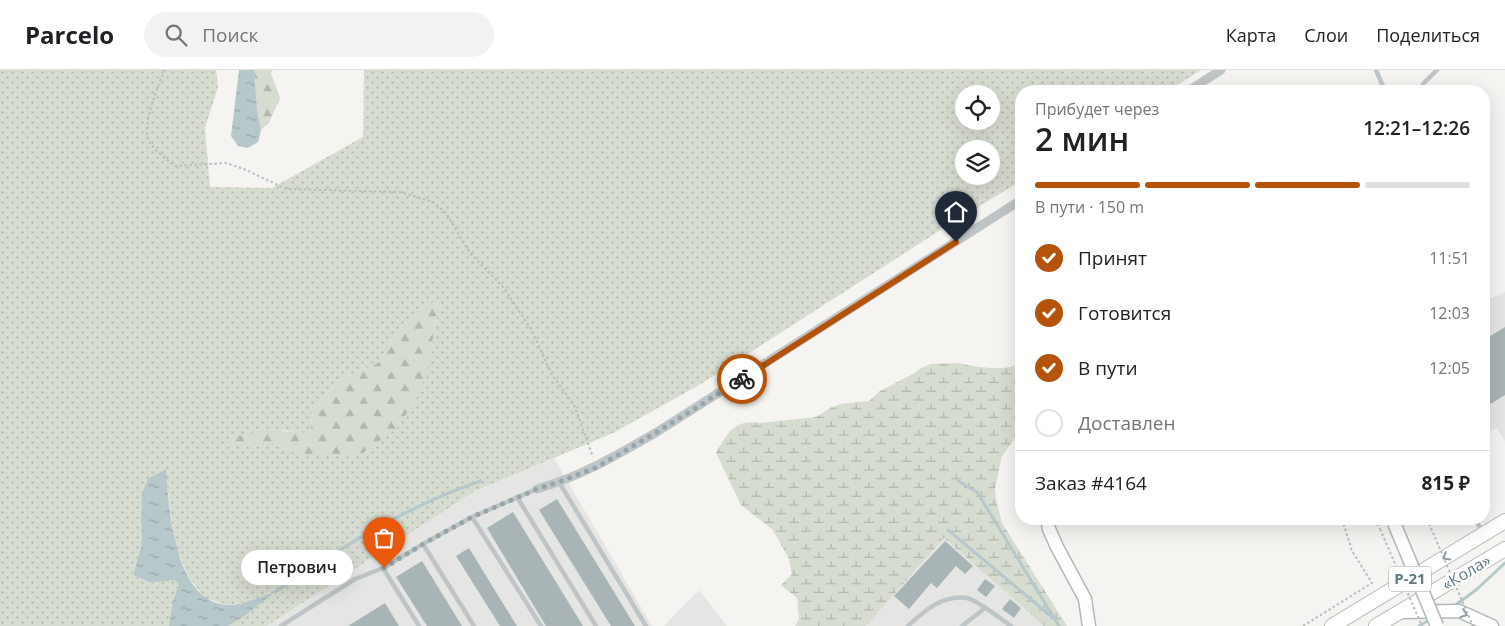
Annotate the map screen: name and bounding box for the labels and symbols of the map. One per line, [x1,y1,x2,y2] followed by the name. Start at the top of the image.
[935,191,977,242] pin
[717,354,767,404] courier
[363,517,405,568] pin
[1437,549,1495,595] street label: «Кола»
[242,550,354,586] callout: Петрович
[1442,551,1451,561] one-way arrow
[1389,566,1431,592] road number: Р-21
[1459,608,1468,618] one-way arrow

